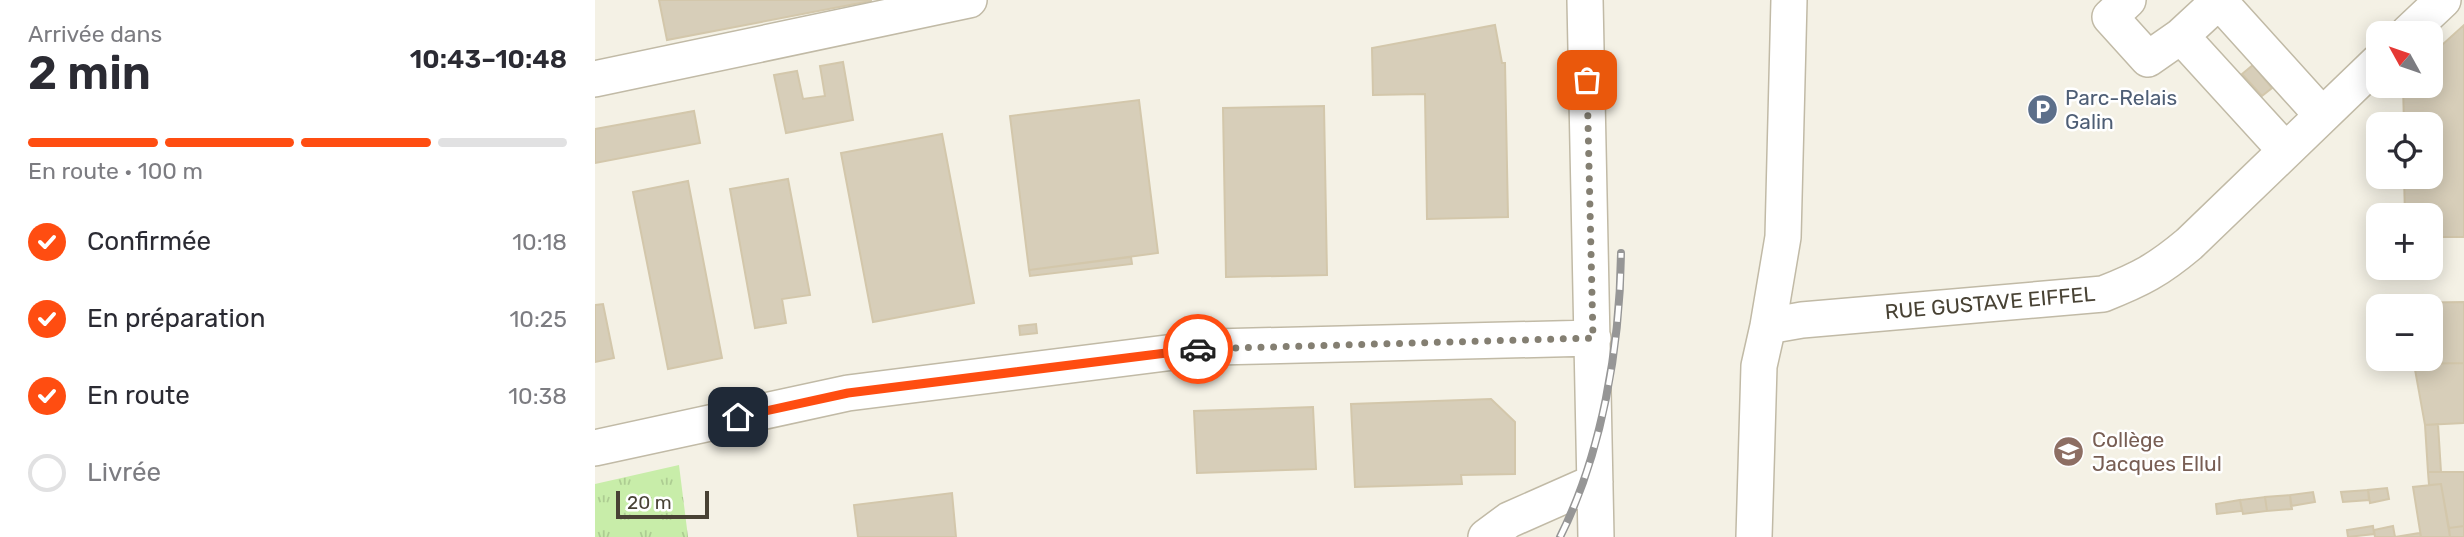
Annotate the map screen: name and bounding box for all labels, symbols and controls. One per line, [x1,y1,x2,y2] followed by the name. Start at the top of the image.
[28,20,162,48] text: Arrivée dans
[2366,21,2443,98] north arrow
[2366,21,2443,371] map controls
[410,44,567,75] text: 10:43–10:48
[28,46,151,101] text: 2 min
[1557,50,1617,110] pin
[1568,61,1606,99] icon: bag
[2065,85,2177,134] place label: Parc-Relais Galin
[2025,93,2059,127] parking icon: Parc-Relais Galin
[2366,112,2443,189] button: locate
[28,157,203,185] text: En route · 100 m
[2366,203,2443,280] button: +
[28,223,66,261] icon: check
[87,226,211,257] text: Confirmée
[512,228,567,256] text: 10:18
[1884,281,2096,324] street label: RUE GUSTAVE EIFFEL
[2366,294,2443,371] button: −
[28,300,66,338] icon: check
[87,303,265,334] text: En préparation
[510,305,567,333] text: 10:25
[1163,314,1233,384] courier
[1179,330,1217,368] icon: car
[28,377,66,415] icon: check
[87,380,190,411] text: En route
[508,382,567,410] text: 10:38
[708,387,768,447] pin
[719,398,757,436] icon: home
[2092,427,2222,476] place label: Collège Jacques Ellul
[2052,435,2086,469] school or university icon: Collège Jacques Ellul
[87,457,161,488] text: Livrée
[616,488,709,520] scale bar
[627,491,672,514] text: 20 m

